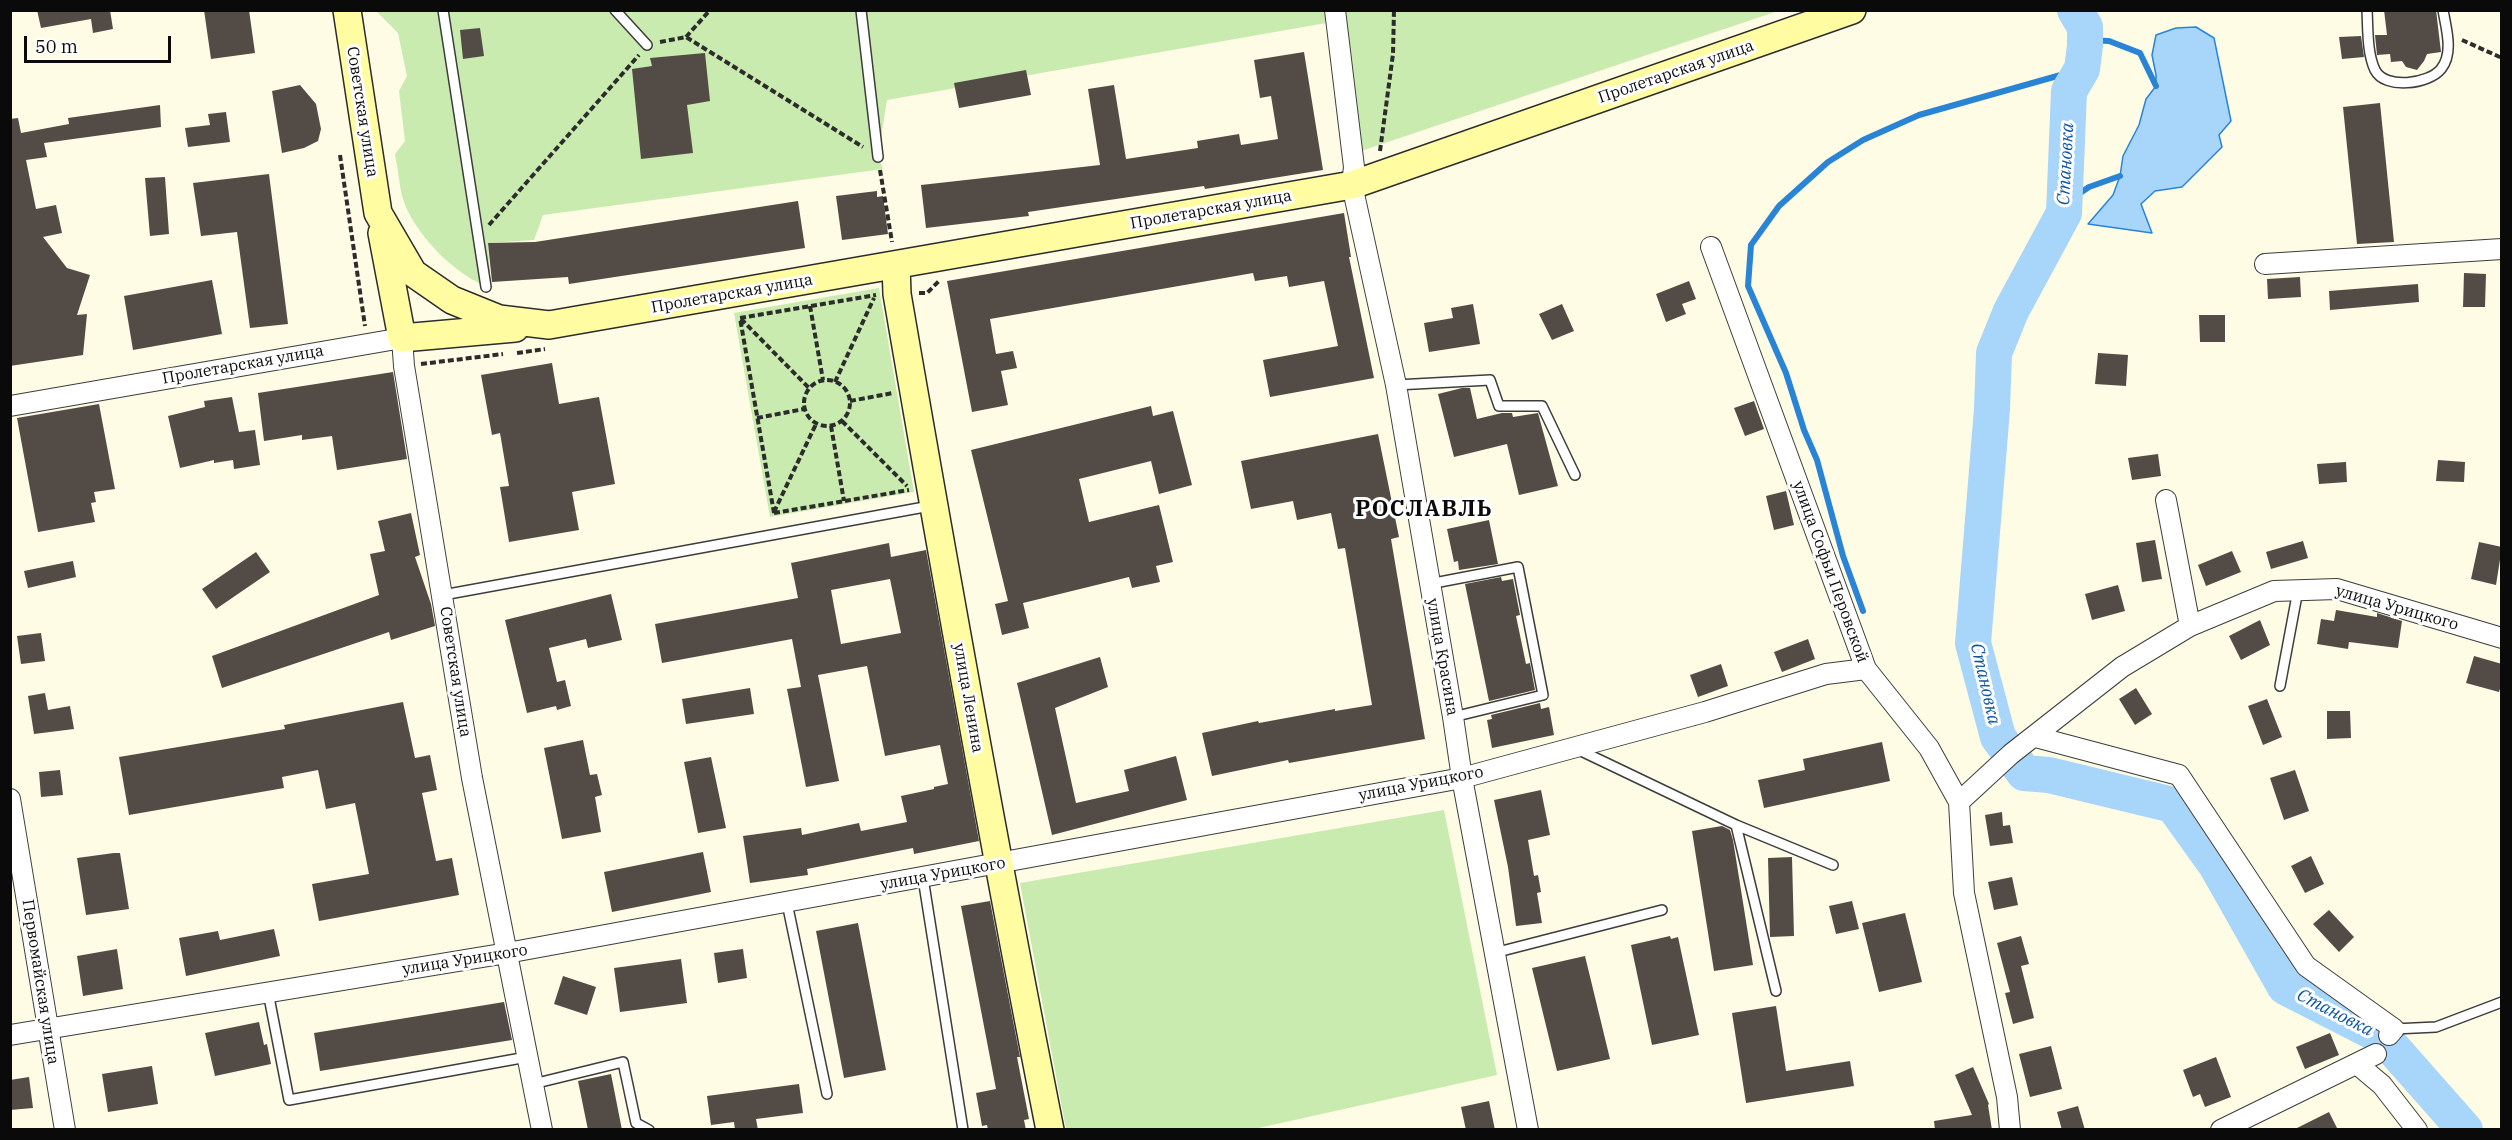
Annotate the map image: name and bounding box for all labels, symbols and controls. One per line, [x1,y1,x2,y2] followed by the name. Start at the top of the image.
[27,24,174,62] scale bar
[35,35,78,58] text: 50 m
[1596,36,1756,108] street label: Пролетарская улица
[342,45,382,179] street label: Советская улица
[2053,122,2079,206] water label: Становка
[1129,186,1293,234] street label: Пролетарская улица
[650,270,814,318] street label: Пролетарская улица
[161,341,325,389] street label: Пролетарская улица
[1788,479,1872,665] street label: улица Софьи Перовской
[1355,497,1493,523] district label: РОСЛАВЛЬ
[2333,581,2461,635] street label: улица Урицкого
[1422,597,1462,717] street label: улица Красина
[435,605,475,739] street label: Советская улица
[1965,641,2005,727] water label: Становка
[949,642,987,754] street label: улица Ленина
[1357,762,1485,806] street label: улица Урицкого
[879,854,1007,894] street label: улица Урицкого
[17,898,63,1066] street label: Первомайская улица
[401,941,529,979] street label: улица Урицкого
[2293,985,2377,1041] water label: Становка

